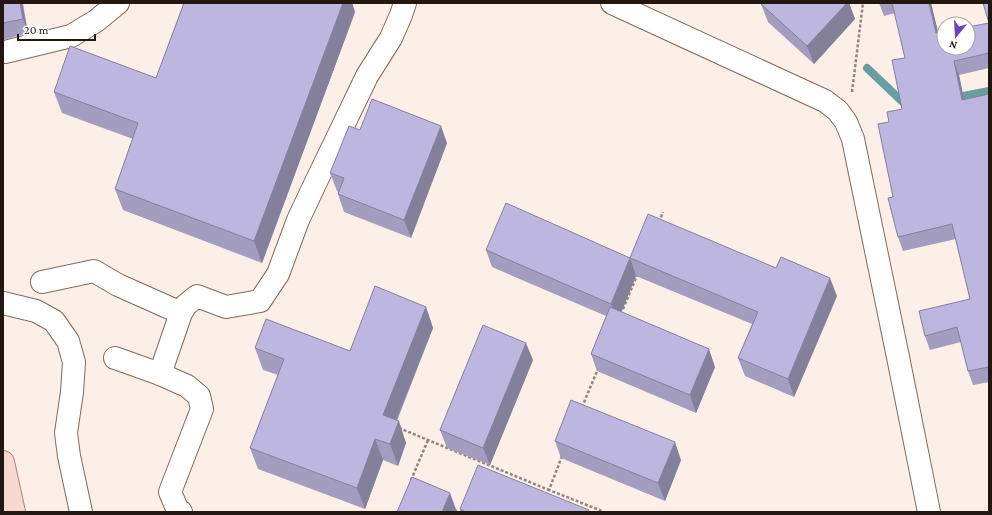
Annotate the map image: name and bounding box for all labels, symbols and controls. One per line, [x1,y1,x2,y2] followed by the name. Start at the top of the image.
[18,16,95,42] scale bar
[936,16,976,56] north arrow
[24,23,49,37] text: 20 m
[947,38,958,52] text: N

